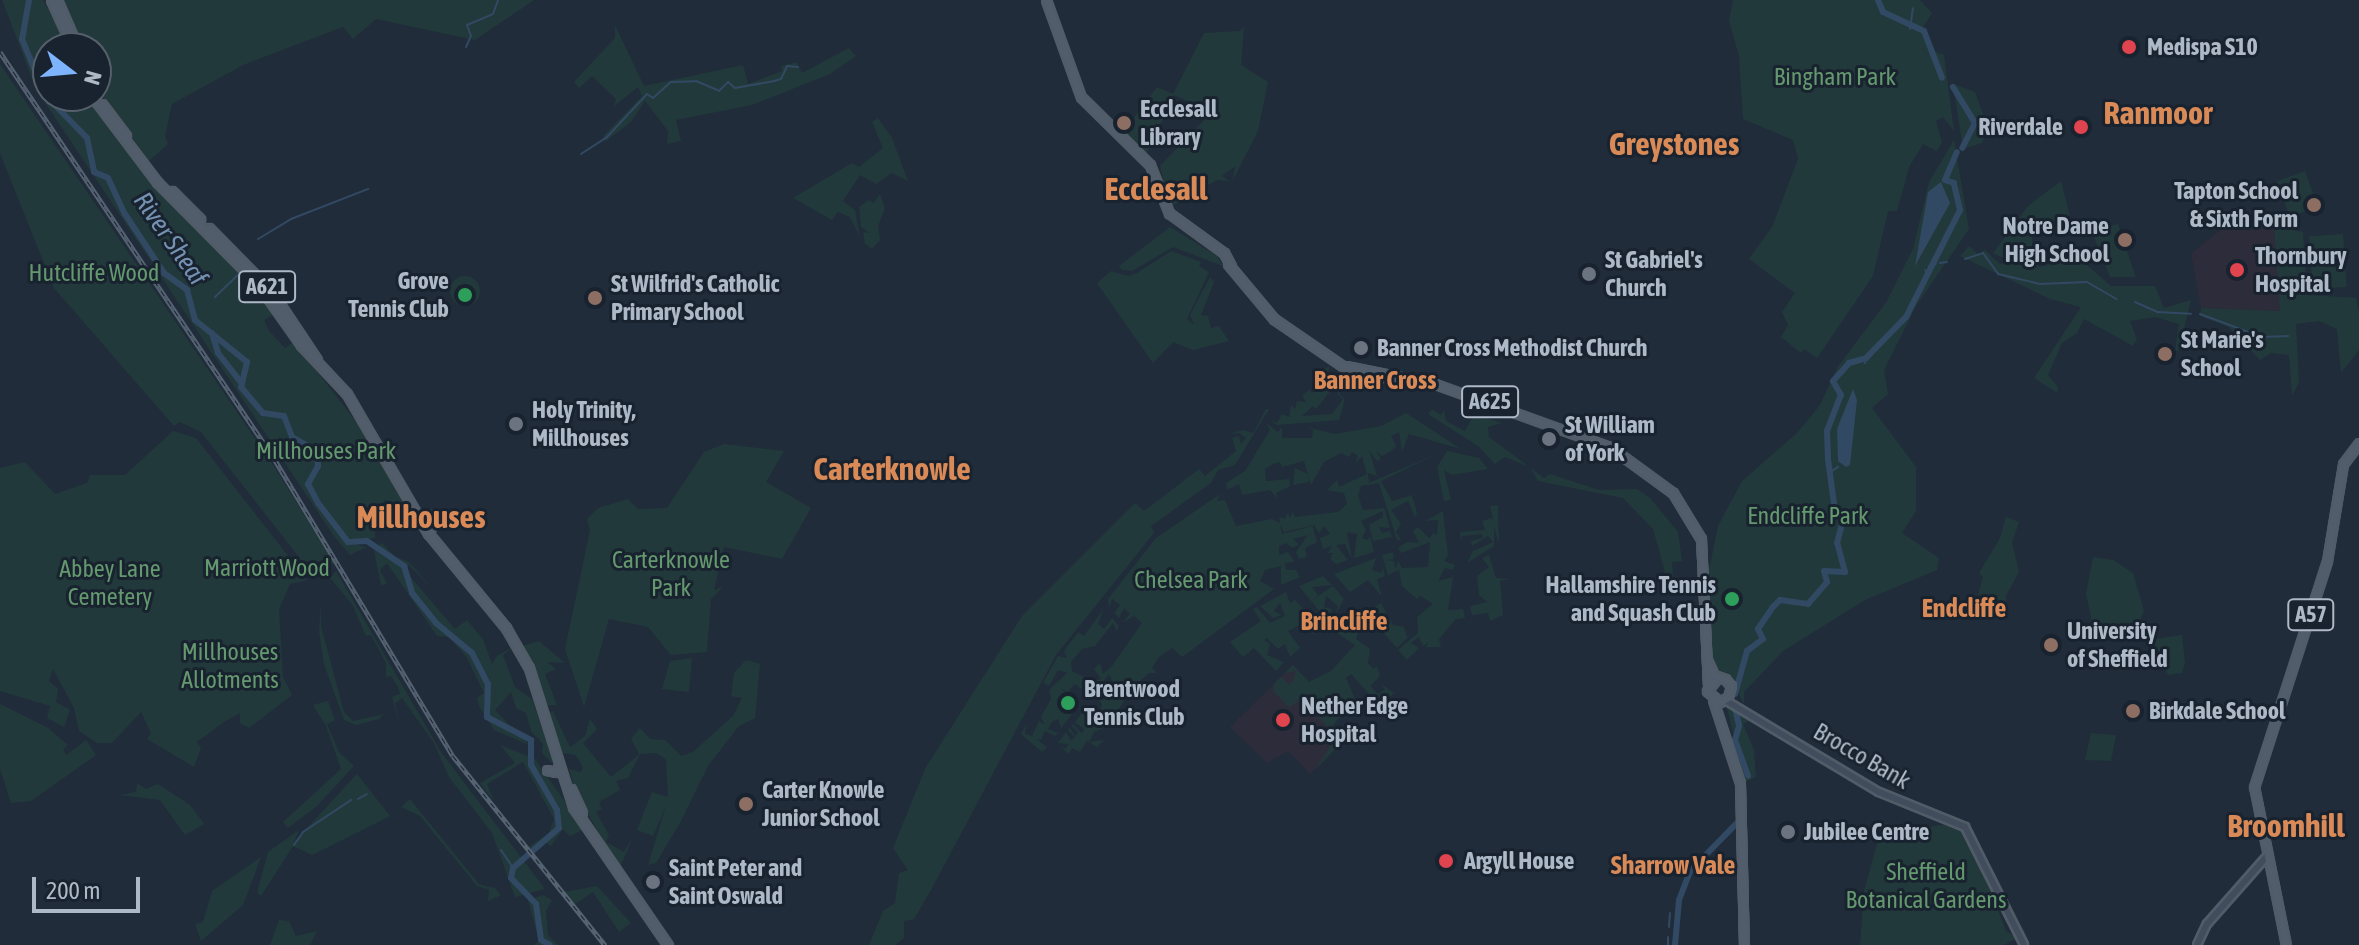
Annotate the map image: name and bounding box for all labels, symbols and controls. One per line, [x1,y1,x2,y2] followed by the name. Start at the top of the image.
[32,32,112,112] north arrow
[2147,33,2258,61] place label: Medispa S10
[2118,36,2140,58] marker: Medispa S10
[1774,63,1896,91] park label: Bingham Park
[79,68,107,88] text: N
[2104,94,2212,132] district label: Ranmoor
[1140,95,1217,151] place label: Ecclesall Library
[1978,113,2063,141] place label: Riverdale
[1115,114,1133,132] marker: Ecclesall Library
[2070,116,2092,138] marker: Riverdale
[1609,125,1739,163] district label: Greystones
[1104,170,1208,208] district label: Ecclesall
[2174,177,2298,233] place label: Tapton School & Sixth Form
[127,186,213,292] water label: River Sheaf
[2305,196,2323,214] marker: Tapton School & Sixth Form
[2003,212,2109,268] place label: Notre Dame High School
[2116,231,2134,249] marker: Notre Dame High School
[2255,242,2347,298] place label: Thornbury Hospital
[1605,246,1703,302] place label: St Gabriel's Church
[29,259,159,287] park label: Hutcliffe Wood
[2226,259,2248,281] marker: Thornbury Hospital
[1580,265,1598,283] marker: St Gabriel's Church
[348,267,449,323] place label: Grove Tennis Club
[237,269,297,305] road number: A621
[611,270,779,326] place label: St Wilfrid's Catholic Primary School
[456,286,474,304] marker: Grove Tennis Club
[586,289,604,307] marker: St Wilfrid's Catholic Primary School
[2181,326,2264,382] place label: St Marie's School
[1377,334,1647,362] place label: Banner Cross Methodist Church
[1352,339,1370,357] marker: Banner Cross Methodist Church
[2156,345,2174,363] marker: St Marie's School
[1314,365,1436,397] district label: Banner Cross
[1460,384,1520,420] road number: A625
[532,396,636,452] place label: Holy Trinity, Millhouses
[1565,411,1655,467] place label: St William of York
[507,415,525,433] marker: Holy Trinity, Millhouses
[1540,430,1558,448] marker: St William of York
[256,437,396,465] park label: Millhouses Park
[813,450,971,488] district label: Carterknowle
[357,498,485,536] district label: Millhouses
[1747,502,1869,530] park label: Endcliffe Park
[612,546,730,602] park label: Carterknowle Park
[204,554,330,582] park label: Marriott Wood
[59,555,161,611] park label: Abbey Lane Cemetery
[1134,566,1248,594] park label: Chelsea Park
[1546,571,1716,627] place label: Hallamshire Tennis and Squash Club
[1723,590,1741,608] marker: Hallamshire Tennis and Squash Club
[1922,593,2006,625] district label: Endcliffe
[2287,597,2335,633] road number: A57
[1301,606,1387,638] district label: Brincliffe
[2067,617,2168,673] place label: University of Sheffield
[2042,636,2060,654] marker: University of Sheffield
[181,638,279,694] park label: Millhouses Allotments
[1084,675,1185,731] place label: Brentwood Tennis Club
[1301,692,1408,748] place label: Nether Edge Hospital
[1059,694,1077,712] marker: Brentwood Tennis Club
[2149,697,2285,725] place label: Birkdale School
[2124,702,2142,720] marker: Birkdale School
[1272,709,1294,731] marker: Nether Edge Hospital
[1809,717,1915,795] street label: Brocco Bank
[762,776,885,832] place label: Carter Knowle Junior School
[737,795,755,813] marker: Carter Knowle Junior School
[2227,807,2345,845] district label: Broomhill
[1804,818,1929,846] place label: Jubilee Centre
[1779,823,1797,841] marker: Jubilee Centre
[1464,847,1575,875] place label: Argyll House
[1435,850,1457,872] marker: Argyll House
[1611,850,1735,882] district label: Sharrow Vale
[669,854,802,910] place label: Saint Peter and Saint Oswald
[1846,858,2006,914] park label: Sheffield Botanical Gardens
[36,861,144,911] scale bar
[644,873,662,891] marker: Saint Peter and Saint Oswald
[46,877,100,904] text: 200 m

